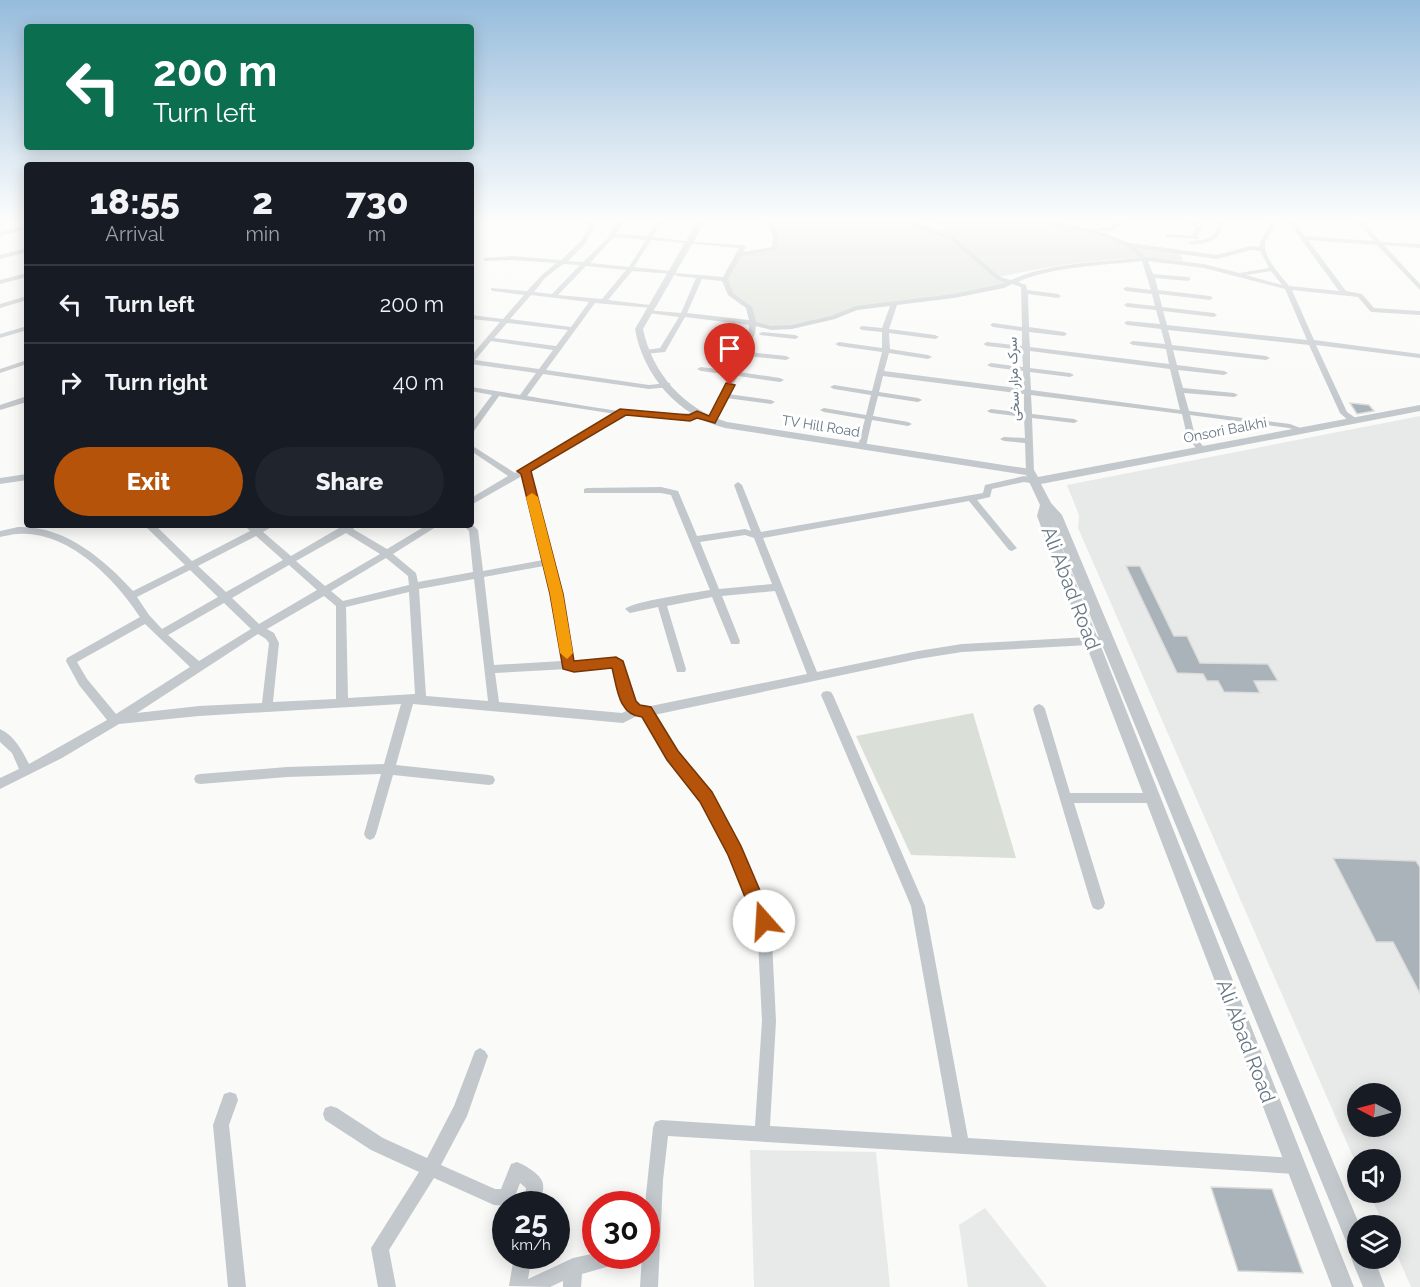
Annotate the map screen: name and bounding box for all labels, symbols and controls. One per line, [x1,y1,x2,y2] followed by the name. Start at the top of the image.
[153,47,277,96] text: 200 m
[54,48,132,126] icon: left
[153,97,256,128] text: Turn left
[89,180,180,222] text: 18:55
[252,180,273,222] text: 2
[345,180,409,222] text: 730
[105,222,164,246] text: Arrival
[245,222,280,246] text: min
[368,222,386,246] text: m
[54,288,87,321] icon: left
[105,291,195,317] text: Turn left
[380,291,444,317] text: 200 m
[704,323,755,385] pin
[713,332,746,365] icon: arrive
[1004,337,1023,421] street label: سرک مزار سخی
[54,366,87,399] icon: right
[105,369,208,395] text: Turn right
[393,369,444,395] text: 40 m
[781,412,861,440] street label: TV Hill Road
[1182,414,1268,446] street label: Onsori Balkhi
[54,447,243,516] button: Exit
[255,447,444,516] button: Share
[1036,523,1106,653] street label: Ali Abad Road
[732,889,796,953] position arrow
[1211,976,1281,1106] street label: Ali Abad Road
[1347,1083,1401,1137] north arrow
[1347,1083,1401,1269] map controls
[1347,1149,1401,1203] button: sound
[582,1191,660,1269] speed limit sign: 30
[514,1205,548,1240] text: 25
[1347,1215,1401,1269] button: layers
[511,1236,551,1254] text: km/h

